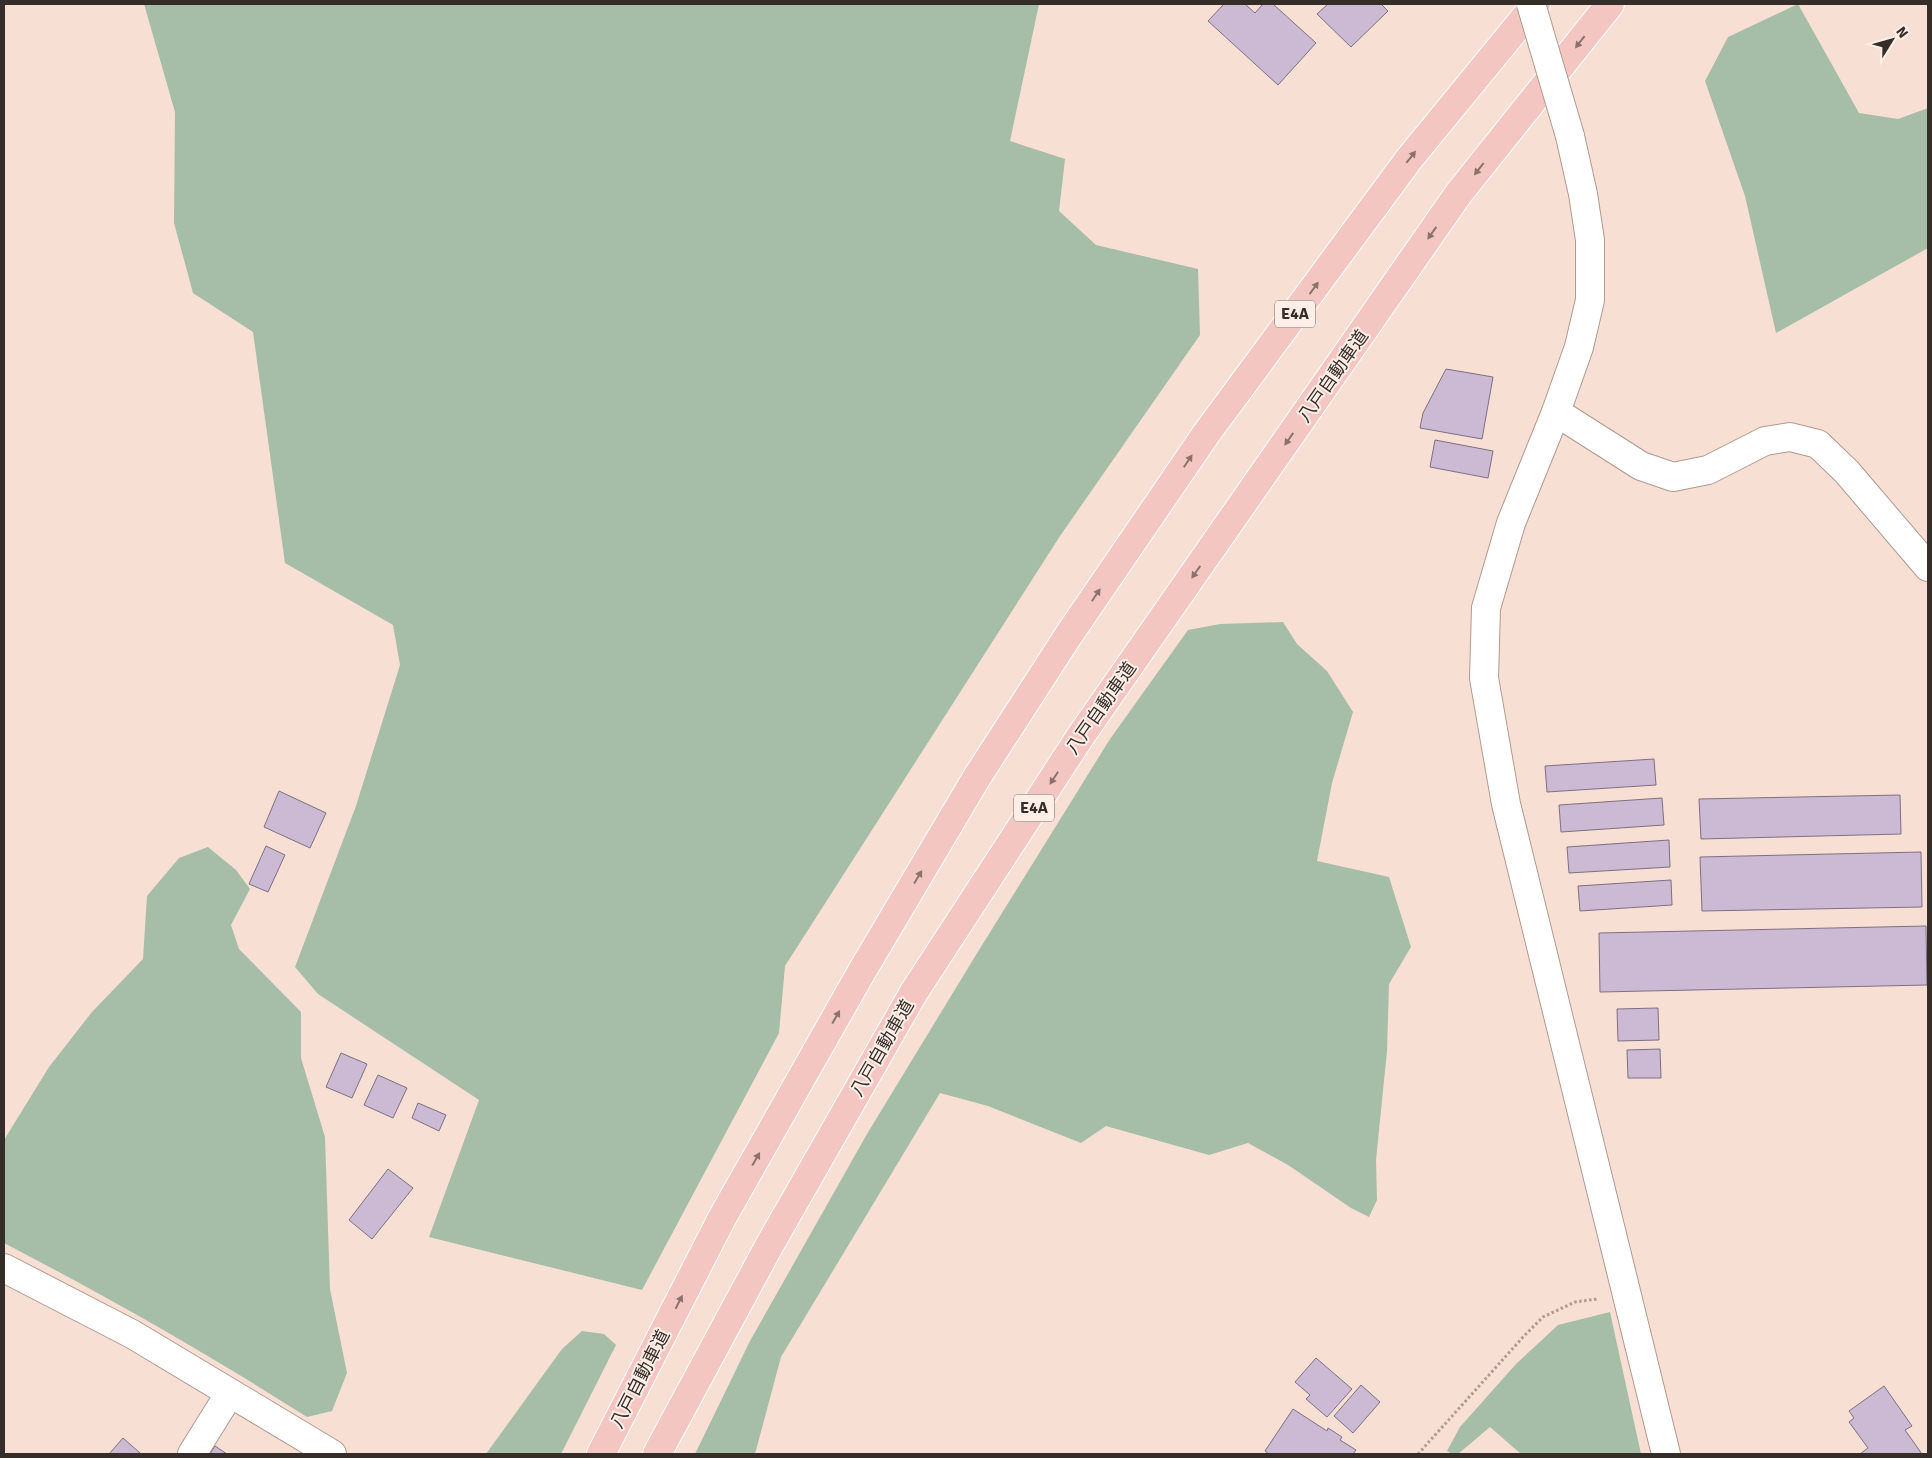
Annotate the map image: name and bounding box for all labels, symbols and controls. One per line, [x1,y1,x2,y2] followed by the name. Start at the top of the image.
[1867,15,1917,65] north arrow
[1892,23,1912,41] text: N
[1574,35,1585,48] one-way arrow
[1406,150,1416,164] one-way arrow
[1473,162,1484,175] one-way arrow
[1427,227,1437,240] one-way arrow
[1309,281,1319,295] one-way arrow
[1275,300,1315,328] road number: E4A
[1293,325,1373,427] street label: 八戸自動車道
[1284,432,1294,445] one-way arrow
[1183,455,1192,468] one-way arrow
[1191,565,1201,579] one-way arrow
[1091,589,1101,602] one-way arrow
[1061,657,1141,759] street label: 八戸自動車道
[1049,771,1058,784] one-way arrow
[1014,794,1054,821] road number: E4A
[913,870,922,883] one-way arrow
[845,996,919,1100] street label: 八戸自動車道
[832,1010,840,1025] one-way arrow
[752,1151,760,1166] one-way arrow
[675,1295,683,1309] one-way arrow
[606,1326,674,1432] street label: 八戸自動車道

